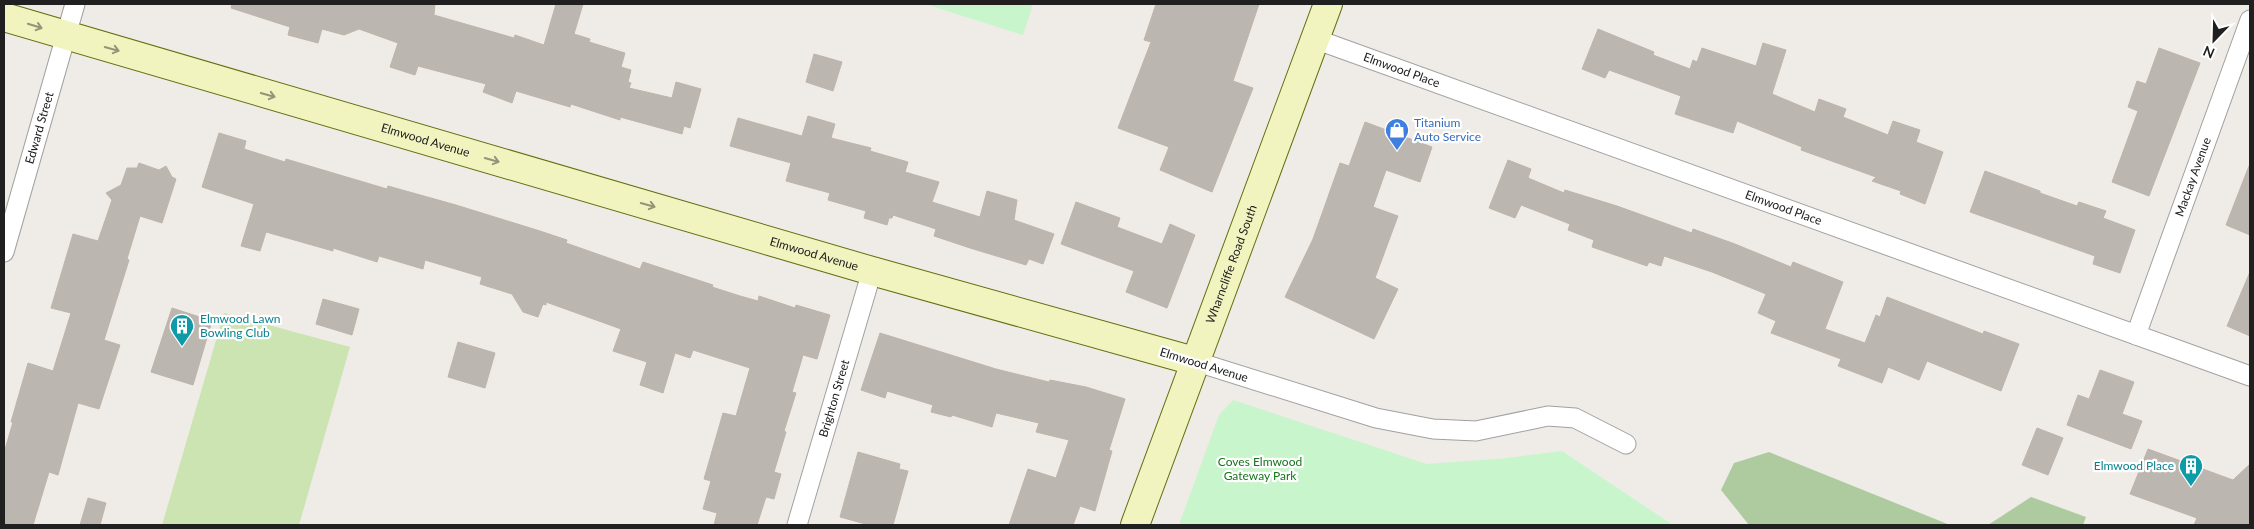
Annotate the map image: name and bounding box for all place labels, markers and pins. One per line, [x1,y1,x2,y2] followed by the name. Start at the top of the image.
[1414,115,1481,144] place label: Titanium Auto Service
[1384,117,1410,151] shop icon: Titanium Auto Service
[200,311,281,340] place label: Elmwood Lawn Bowling Club
[169,313,195,347] building icon: Elmwood Lawn Bowling Club
[2178,453,2204,487] building icon: Elmwood Place
[2094,458,2174,473] place label: Elmwood Place

